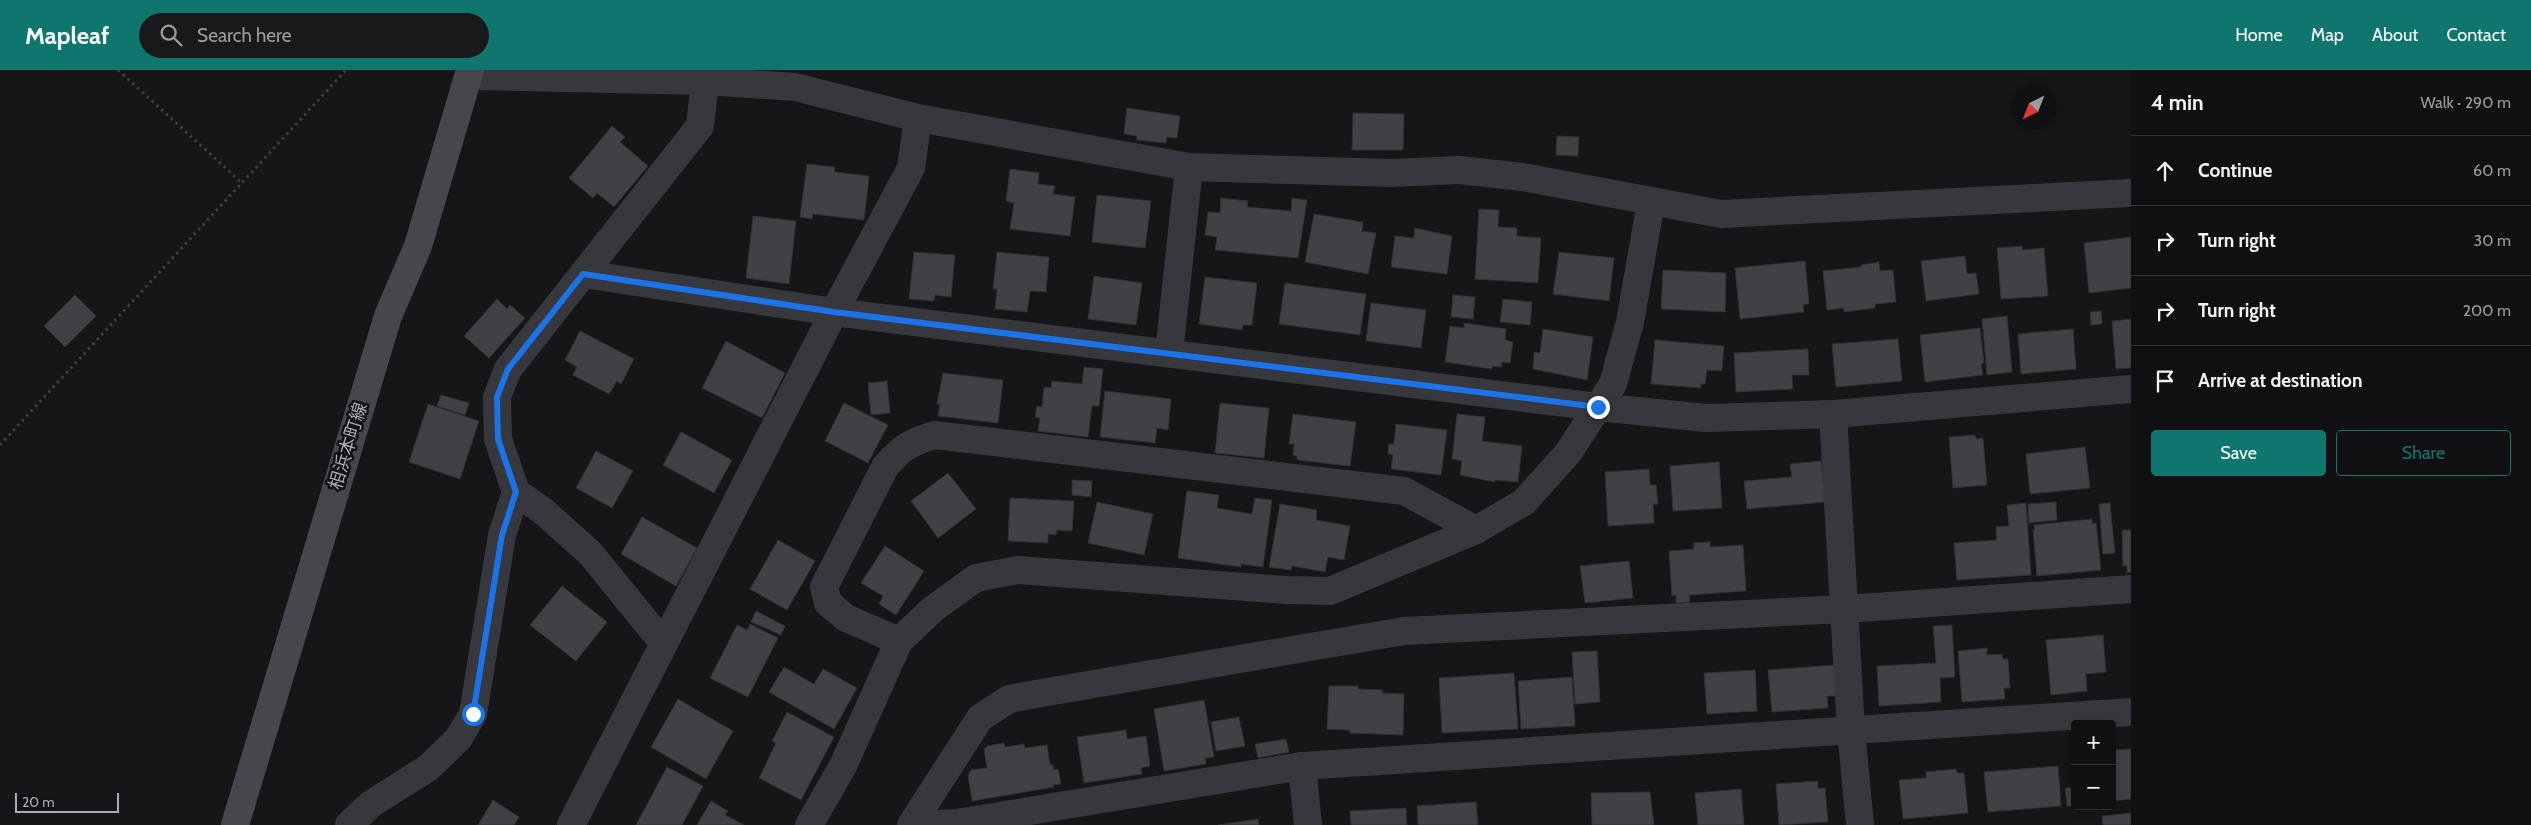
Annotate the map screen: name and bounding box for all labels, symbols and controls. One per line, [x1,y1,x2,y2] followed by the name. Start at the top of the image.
[139,13,489,58] search box
[25,21,109,50] text: Mapleaf
[157,21,185,49] icon: search
[197,24,291,47] text: Search here
[2235,24,2283,46] text: Home
[2311,24,2344,46] text: Map
[2372,24,2418,46] text: About
[2446,24,2506,46] text: Contact
[2011,85,2056,130] north arrow
[2151,90,2204,115] text: 4 min
[2421,93,2511,112] text: Walk · 290 m
[2151,157,2179,185] icon: ahead
[2198,159,2272,182] text: Continue
[2473,161,2511,180] text: 60 m
[2151,227,2179,255] icon: right
[2198,229,2276,252] text: Turn right
[2474,231,2511,250] text: 30 m
[2151,297,2179,325] icon: right
[2198,299,2276,322] text: Turn right
[2463,301,2511,320] text: 200 m
[2151,367,2179,395] icon: arrive
[2198,369,2362,392] text: Arrive at destination
[1587,396,1610,419] route end
[324,400,372,492] street label: 相浜本町線
[2151,430,2326,476] button: Save
[2336,430,2511,476] button: Share
[462,703,485,726] route start
[2071,720,2116,810] map controls
[2071,720,2116,765] button: +
[2071,765,2116,810] button: −
[15,790,119,813] scale bar
[22,793,55,811] text: 20 m

